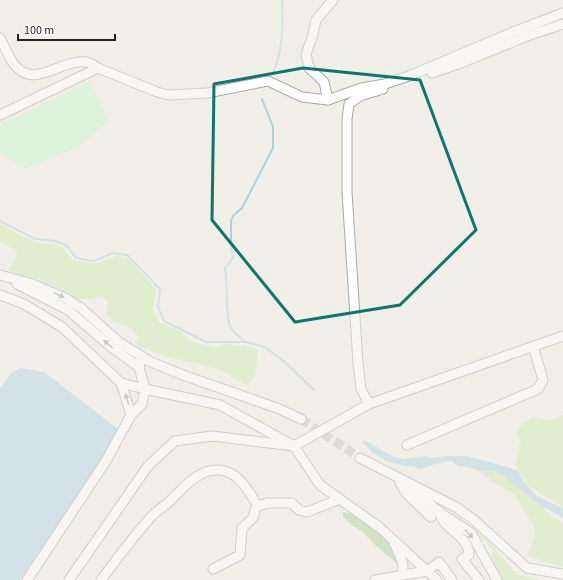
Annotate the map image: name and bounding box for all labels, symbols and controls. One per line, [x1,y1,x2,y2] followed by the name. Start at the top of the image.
[18,16,115,42] scale bar
[24,22,54,39] text: 100 m
[54,292,65,298] one-way arrow
[103,339,113,348] one-way arrow
[124,393,130,405] one-way arrow
[465,529,474,539] one-way arrow

